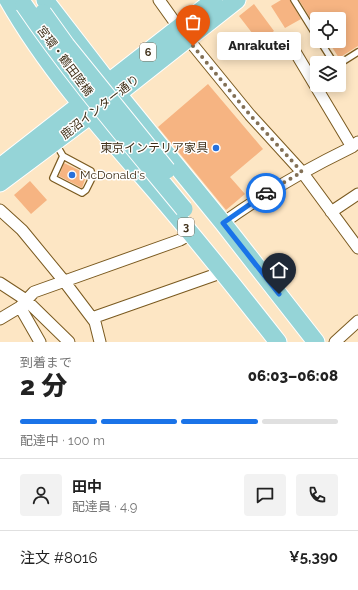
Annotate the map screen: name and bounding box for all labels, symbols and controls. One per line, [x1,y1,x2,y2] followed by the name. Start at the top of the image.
[176,5,210,46] pin
[182,11,204,33] icon: bag
[310,12,346,92] map controls
[310,12,346,48] button: locate
[34,23,96,99] street label: 宮環・鶴田陸橋
[217,32,301,60] callout: Anrakutei
[228,38,290,53] text: Anrakutei
[140,43,156,61] road number: 6
[310,56,346,92] button: layers
[58,72,142,142] street label: 鹿沼インター通り
[100,141,208,155] place label: 東京インテリア家具
[211,143,221,153] marker: 東京インテリア家具
[80,168,145,182] place label: McDonald's
[67,170,77,180] marker: McDonald's
[246,173,286,213] courier
[255,182,277,204] icon: car
[178,218,194,236] road number: 3
[262,253,296,294] pin
[268,259,290,281] icon: home
[20,355,72,370] text: 到着まで
[248,367,338,385] text: 06:03–06:08
[20,371,67,401] text: 2 分
[20,433,105,448] text: 配達中 · 100 m
[20,474,62,516] button: person
[244,474,286,516] button: chat
[296,474,338,516] button: phone
[72,478,102,496] text: 田中
[72,499,137,514] text: 配達員 · 4.9
[289,548,338,566] text: ¥5,390
[20,549,98,567] text: 注文 #8016

